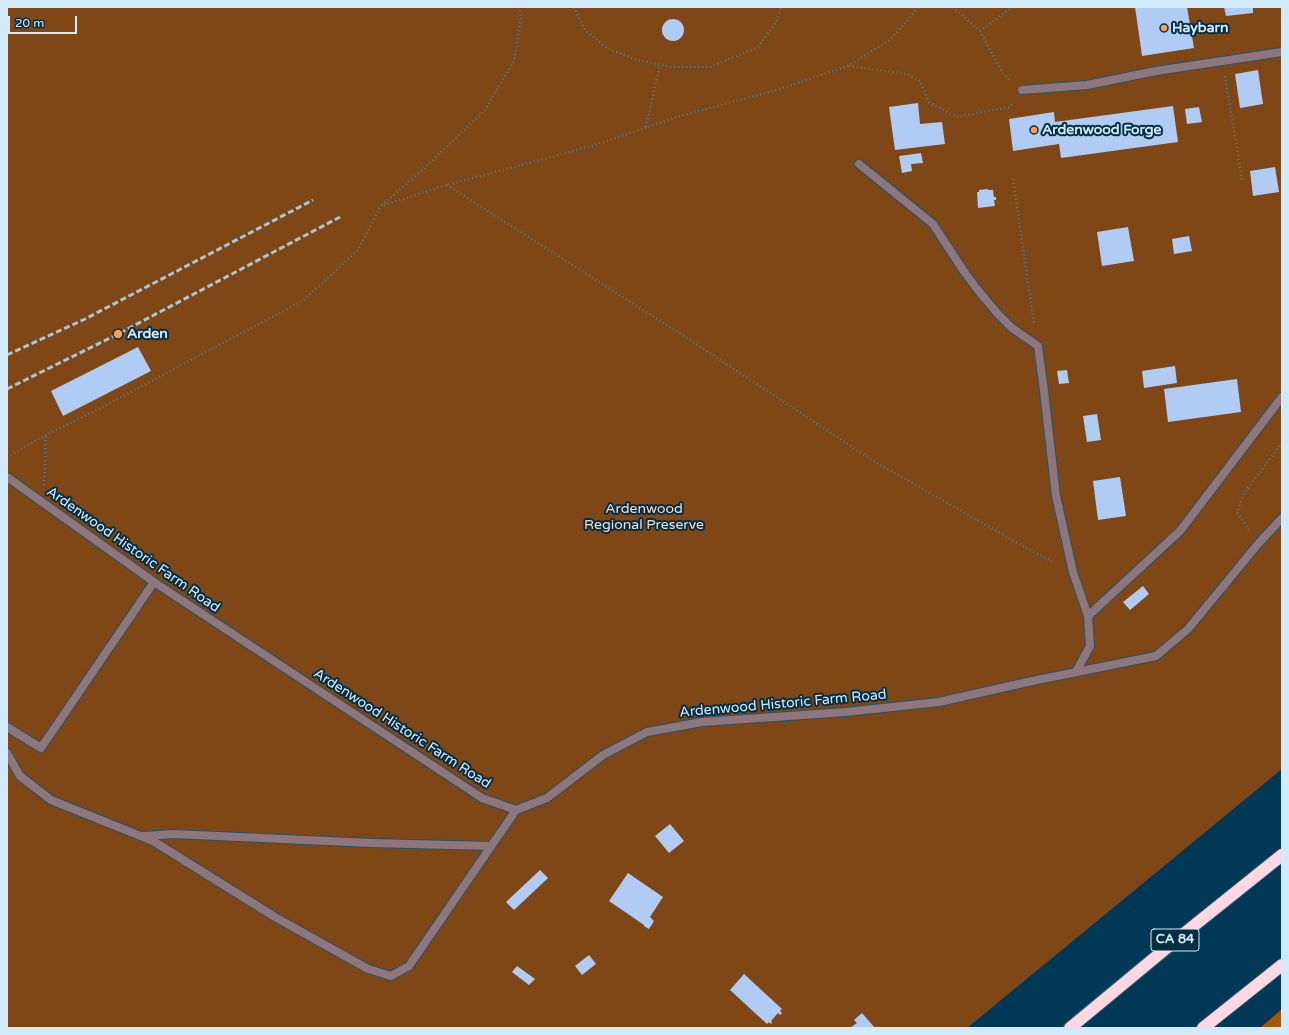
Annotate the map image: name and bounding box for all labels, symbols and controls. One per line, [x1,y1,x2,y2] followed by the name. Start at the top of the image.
[10,8,79,34] scale bar
[15,16,44,30] text: 20 m
[1172,20,1228,36] place label: Haybarn
[1159,23,1169,33] marker: Haybarn
[1042,122,1162,138] place label: Ardenwood Forge
[1029,125,1039,135] marker: Ardenwood Forge
[127,326,168,342] place label: Arden
[112,328,124,340] marker: Arden
[43,484,223,616] street label: Ardenwood Historic Farm Road
[584,501,704,534] park label: Ardenwood Regional Preserve
[310,665,494,793] street label: Ardenwood Historic Farm Road
[679,687,887,721] street label: Ardenwood Historic Farm Road
[1151,929,1199,951] road number: CA 84

